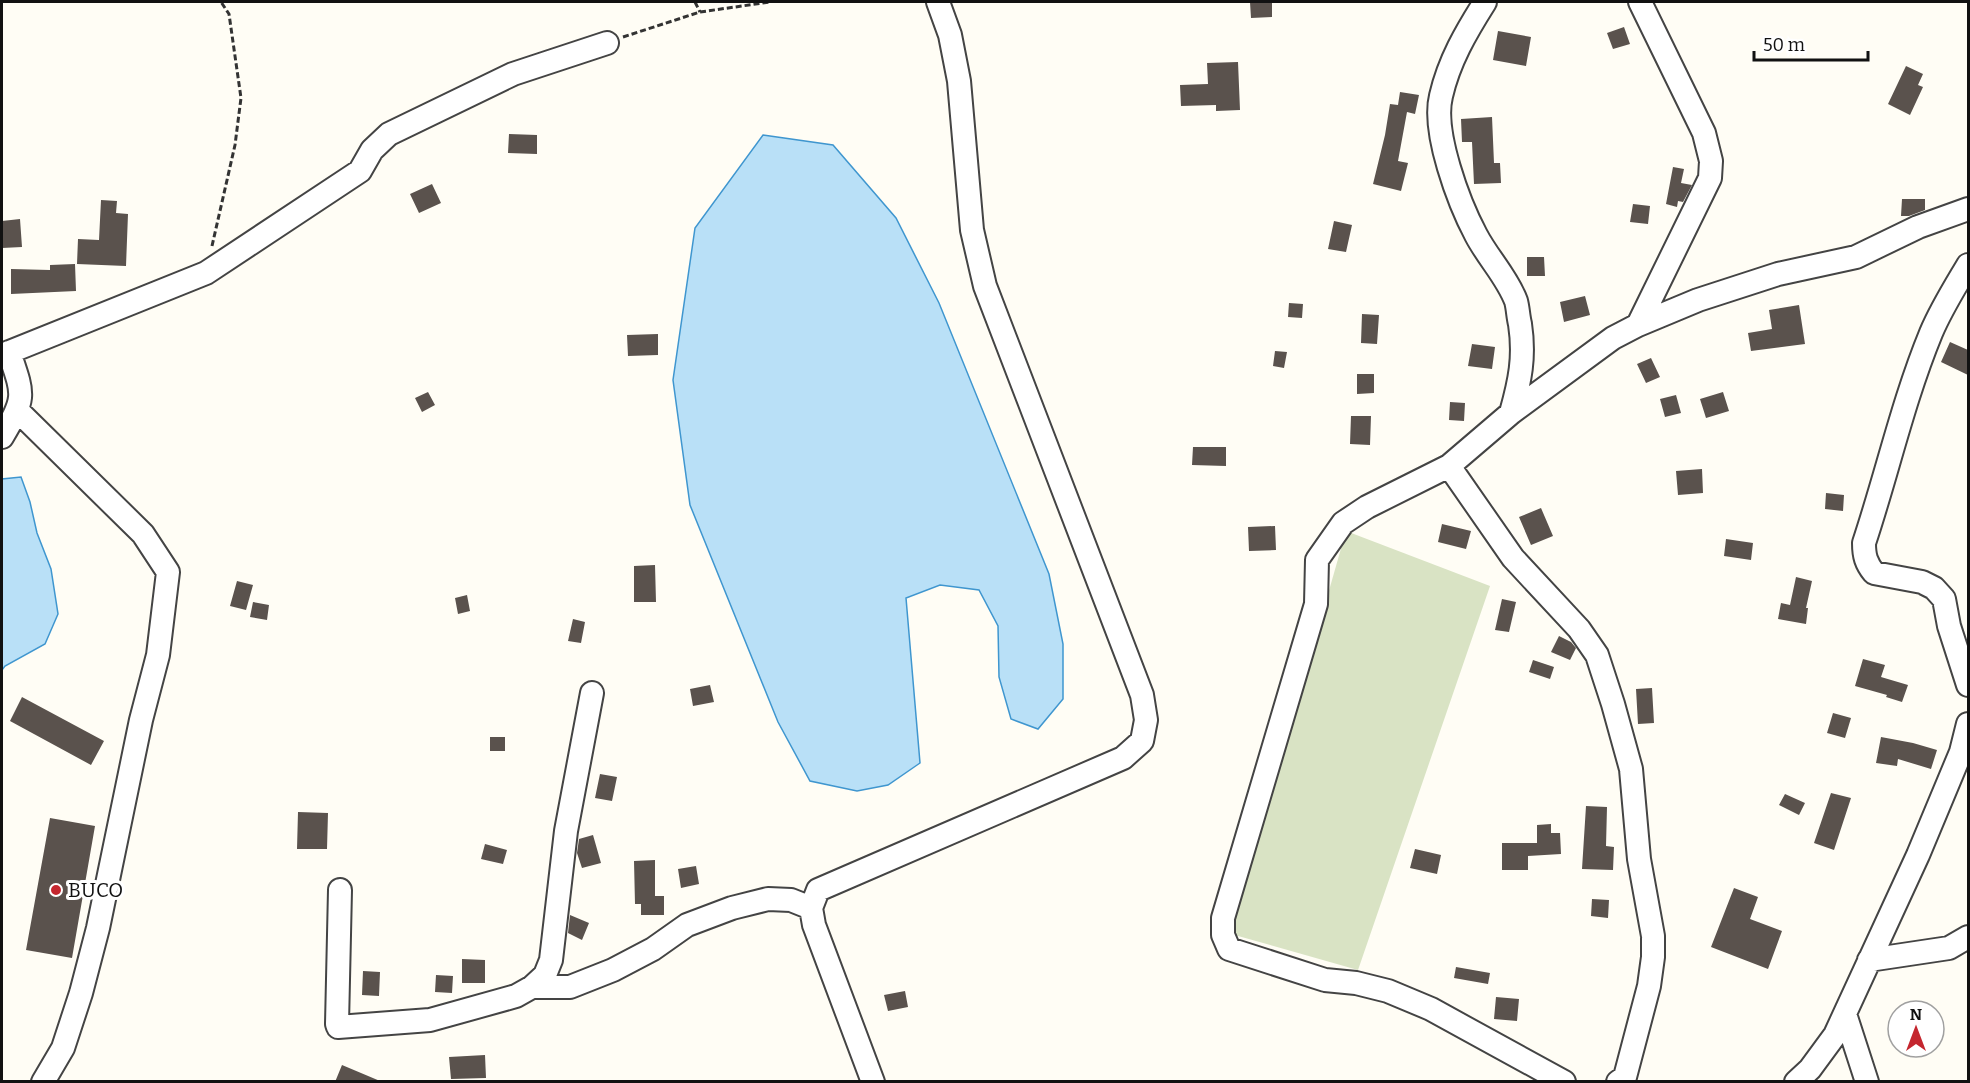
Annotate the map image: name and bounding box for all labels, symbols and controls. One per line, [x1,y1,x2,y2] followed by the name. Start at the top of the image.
[1754,24,1868,62] scale bar
[1763,34,1805,56] text: 50 m
[68,878,123,902] place label: BUCO
[49,883,63,897] marker: BUCO
[1886,999,1946,1059] north arrow
[1910,1005,1922,1024] text: N

